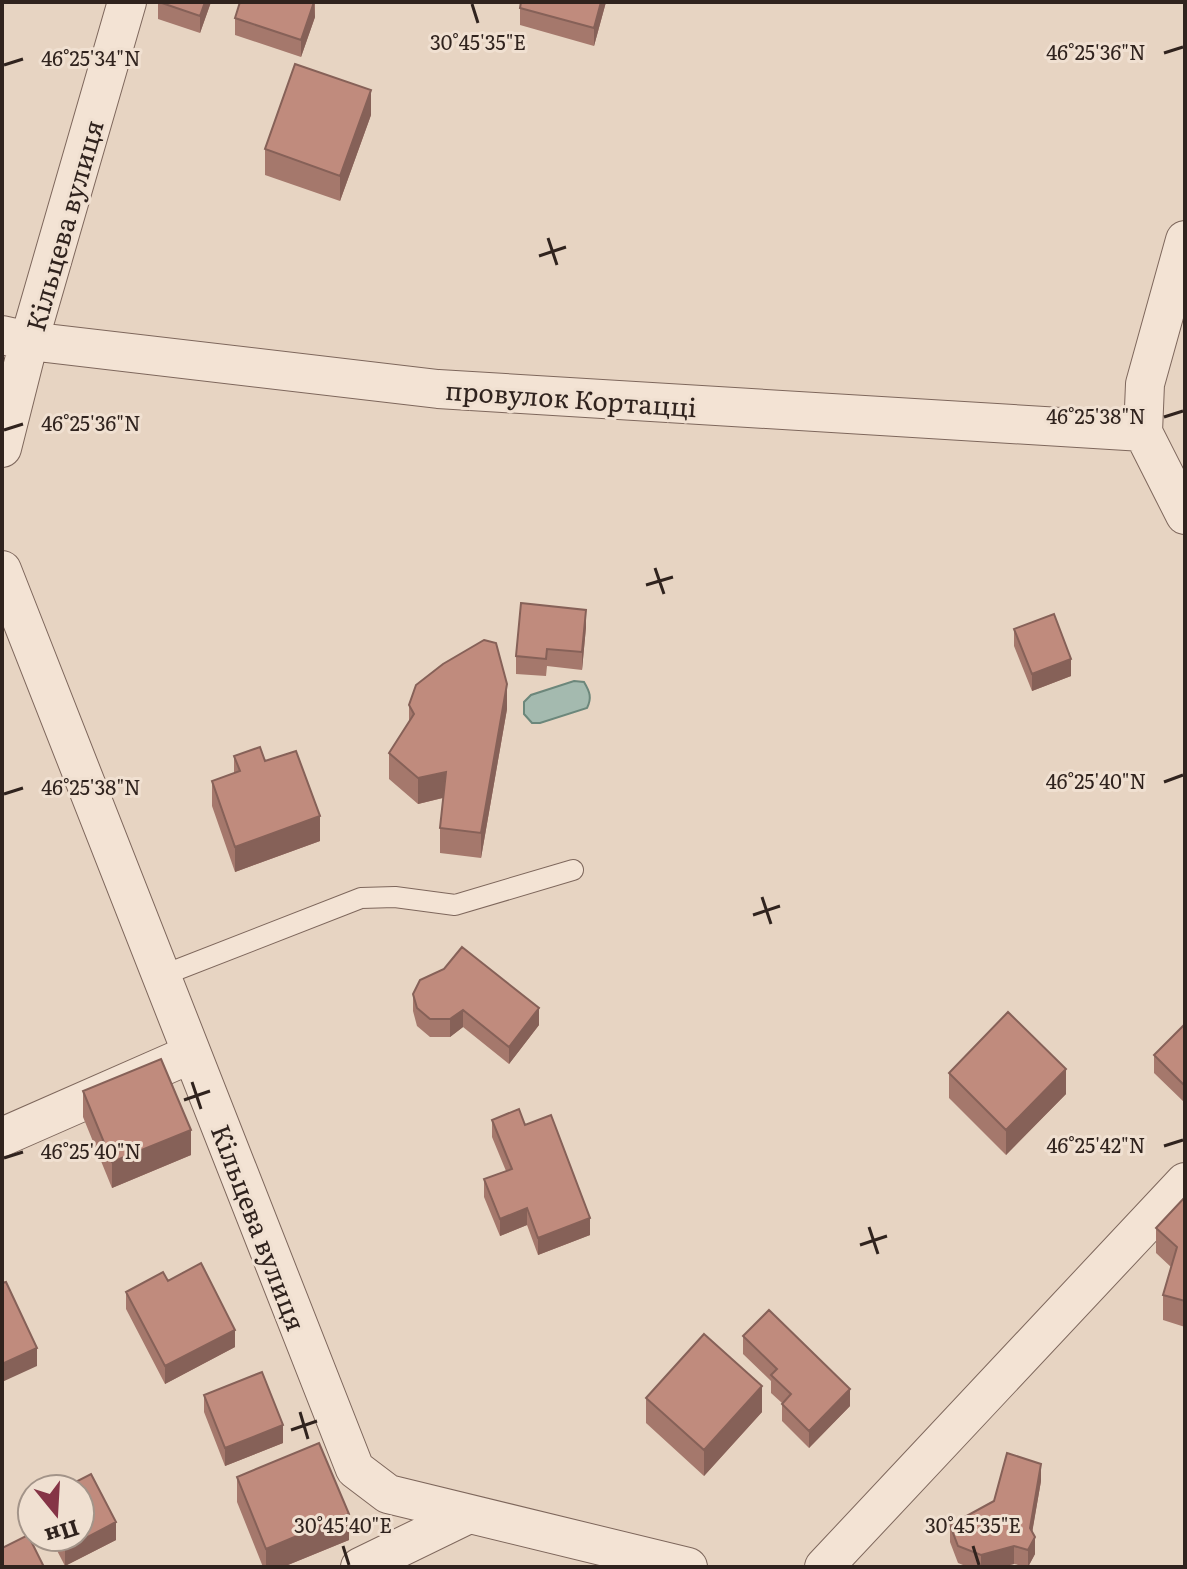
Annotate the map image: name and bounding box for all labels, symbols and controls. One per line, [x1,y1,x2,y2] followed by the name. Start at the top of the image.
[430,26,526,56] text: 30°45'35"E
[1046,36,1146,66] text: 46°25'36"N
[41,42,141,72] text: 46°25'34"N
[14,115,112,335] street label: Кільцева вулиця
[444,369,698,425] street label: провулок Кортацці
[1046,400,1146,430] text: 46°25'38"N
[41,407,141,437] text: 46°25'36"N
[1046,765,1146,795] text: 46°25'40"N
[41,771,141,801] text: 46°25'38"N
[203,1118,317,1336] street label: Кільцева вулиця
[1047,1129,1145,1159] text: 46°25'42"N
[41,1135,141,1165] text: 46°25'40"N
[16,1473,96,1553] north arrow
[294,1509,392,1539] text: 30°45'40"E
[925,1509,1021,1539] text: 30°45'35"E
[41,1512,84,1554] text: Пн

